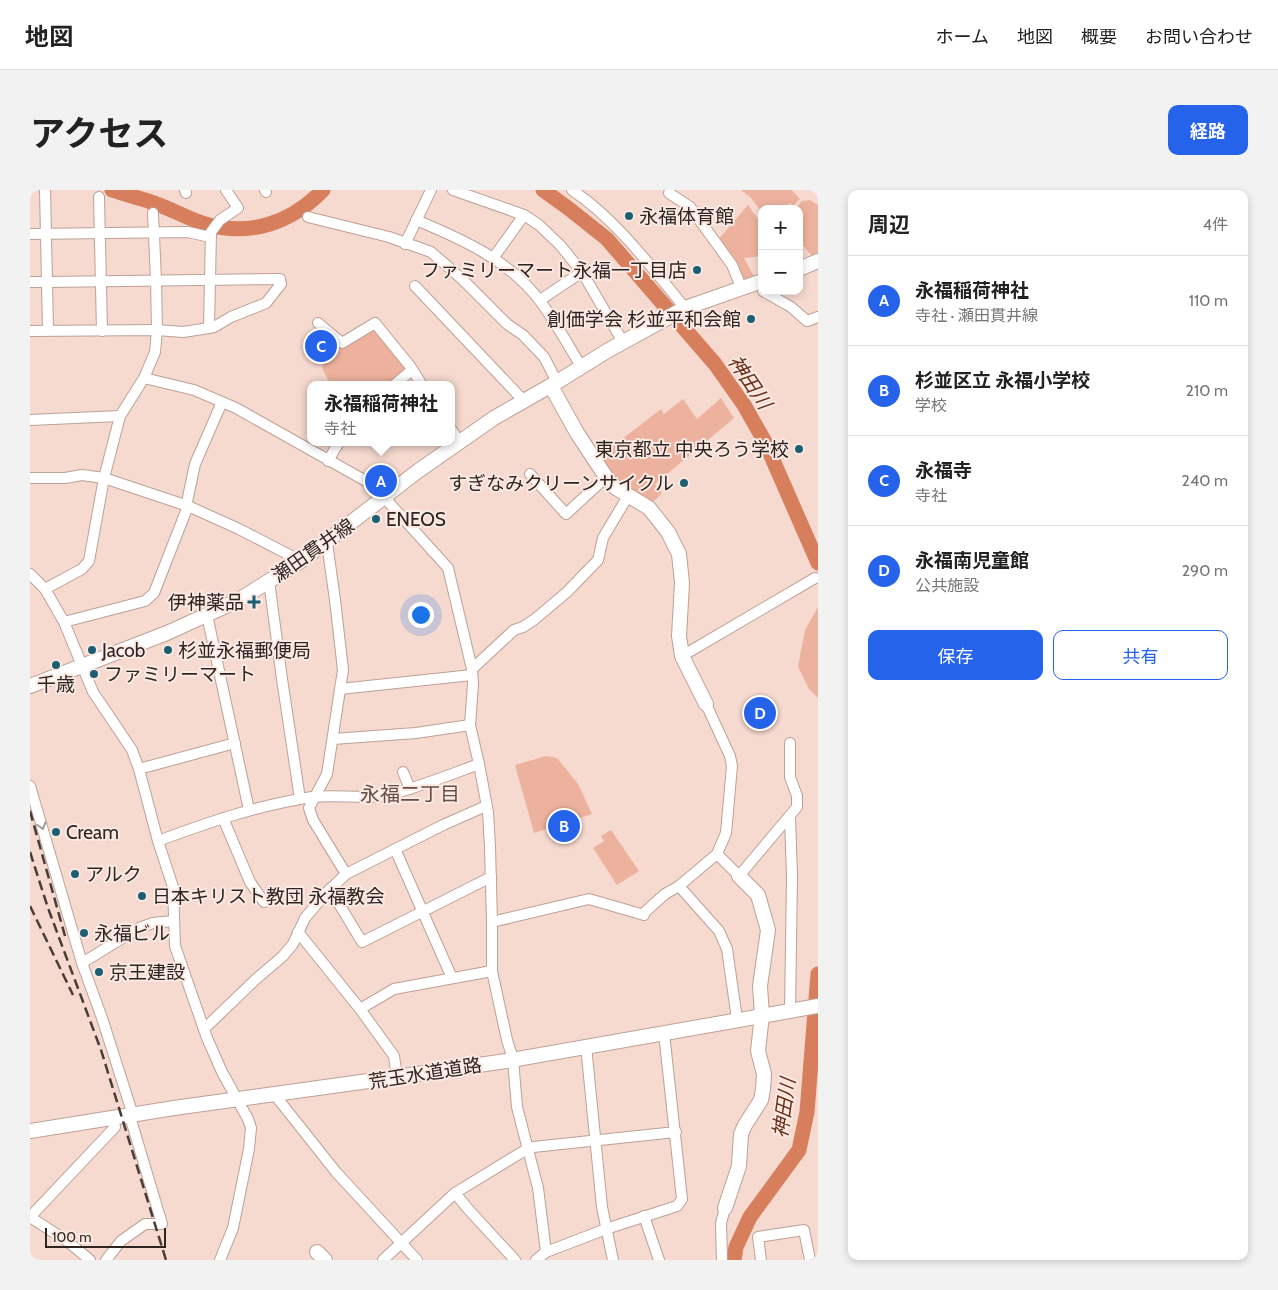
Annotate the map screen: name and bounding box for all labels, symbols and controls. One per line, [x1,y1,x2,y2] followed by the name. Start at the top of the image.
[25,22,73,51] text: 地図
[936,26,989,48] text: ホーム
[1017,26,1053,48] text: 地図
[1081,26,1117,48] text: 概要
[1145,26,1253,48] text: お問い合わせ
[1168,105,1248,155] button: 経路
[30,112,168,155] text: アクセス
[639,205,734,228] place label: 永福体育館
[758,205,803,295] map controls
[758,205,803,250] button: +
[623,210,635,222] marker: 永福体育館
[868,212,910,237] text: 周辺
[1203,215,1228,234] text: 4件
[758,250,803,295] button: −
[421,259,687,282] place label: ファミリーマート永福一丁目店
[691,264,703,276] marker: ファミリーマート永福一丁目店
[915,279,1029,302] text: 永福稲荷神社
[879,291,889,310] text: A
[1189,291,1228,310] text: 110 m
[915,306,1038,325] text: 寺社 · 瀬田貫井線
[547,308,741,331] place label: 創価学会 杉並平和会館
[745,313,757,325] marker: 創価学会 杉並平和会館
[305,327,337,365] pin: C
[723,350,778,415] water label: 神田川
[915,369,1090,392] text: 杉並区立 永福小学校
[307,381,455,446] popup
[879,381,889,400] text: B
[1186,381,1228,400] text: 210 m
[324,392,438,415] text: 永福稲荷神社
[915,396,947,415] text: 学校
[324,419,356,438] text: 寺社
[595,438,789,461] place label: 東京都立 中央ろう学校
[793,443,805,455] marker: 東京都立 中央ろう学校
[915,459,972,482] text: 永福寺
[365,462,397,500] pin: A
[879,471,889,490] text: C
[1182,471,1228,490] text: 240 m
[448,472,674,495] place label: すぎなみクリーンサイクル
[678,477,690,489] marker: すぎなみクリーンサイクル
[915,486,947,505] text: 寺社
[386,508,446,531] place label: ENEOS
[370,513,382,525] marker: ENEOS
[268,514,359,587] street label: 瀬田貫井線
[915,549,1029,572] text: 永福南児童館
[878,561,890,580] text: D
[1182,561,1228,580] text: 290 m
[915,576,979,595] text: 公共施設
[168,591,244,614] place label: 伊神薬品
[248,596,260,608] marker: 伊神薬品
[408,602,434,628] your location
[868,630,1043,680] button: 保存
[1053,630,1228,680] button: 共有
[101,639,145,662] place label: Jacob
[178,639,311,662] place label: 杉並永福郵便局
[86,644,98,656] marker: Jacob
[162,644,174,656] marker: 杉並永福郵便局
[50,659,62,671] marker: 千歳
[104,663,256,686] place label: ファミリーマート
[88,668,100,680] marker: ファミリーマート
[37,673,75,696] place label: 千歳
[744,694,776,732] pin: D
[360,782,460,806] district label: 永福二丁目
[548,807,580,845] pin: B
[36,821,46,829] one-way arrow
[66,821,119,844] place label: Cream
[50,826,62,838] marker: Cream
[85,863,142,886] place label: アルク
[69,868,81,880] marker: アルク
[152,885,384,908] place label: 日本キリスト教団 永福教会
[136,890,148,902] marker: 日本キリスト教団 永福教会
[94,922,170,945] place label: 永福ビル
[78,927,90,939] marker: 永福ビル
[109,961,185,984] place label: 京王建設
[93,966,105,978] marker: 京王建設
[367,1053,483,1094] street label: 荒玉水道道路
[768,1075,800,1139] water label: 神田川
[45,1225,166,1248] scale bar
[52,1228,92,1246] text: 100 m

